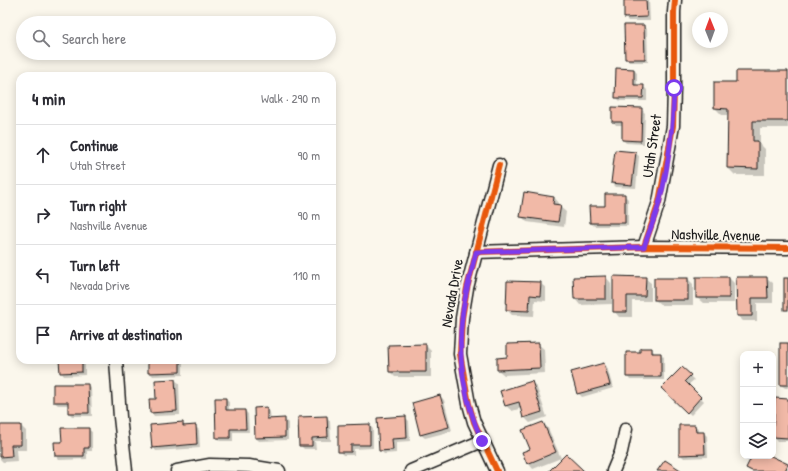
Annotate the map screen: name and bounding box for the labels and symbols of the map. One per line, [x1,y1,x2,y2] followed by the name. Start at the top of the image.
[692,12,728,48] north arrow
[665,79,683,97] route start
[637,112,666,179] street label: Utah Street
[671,223,761,246] street label: Nashville Avenue
[435,257,468,329] street label: Nevada Drive
[473,432,491,450] route end

